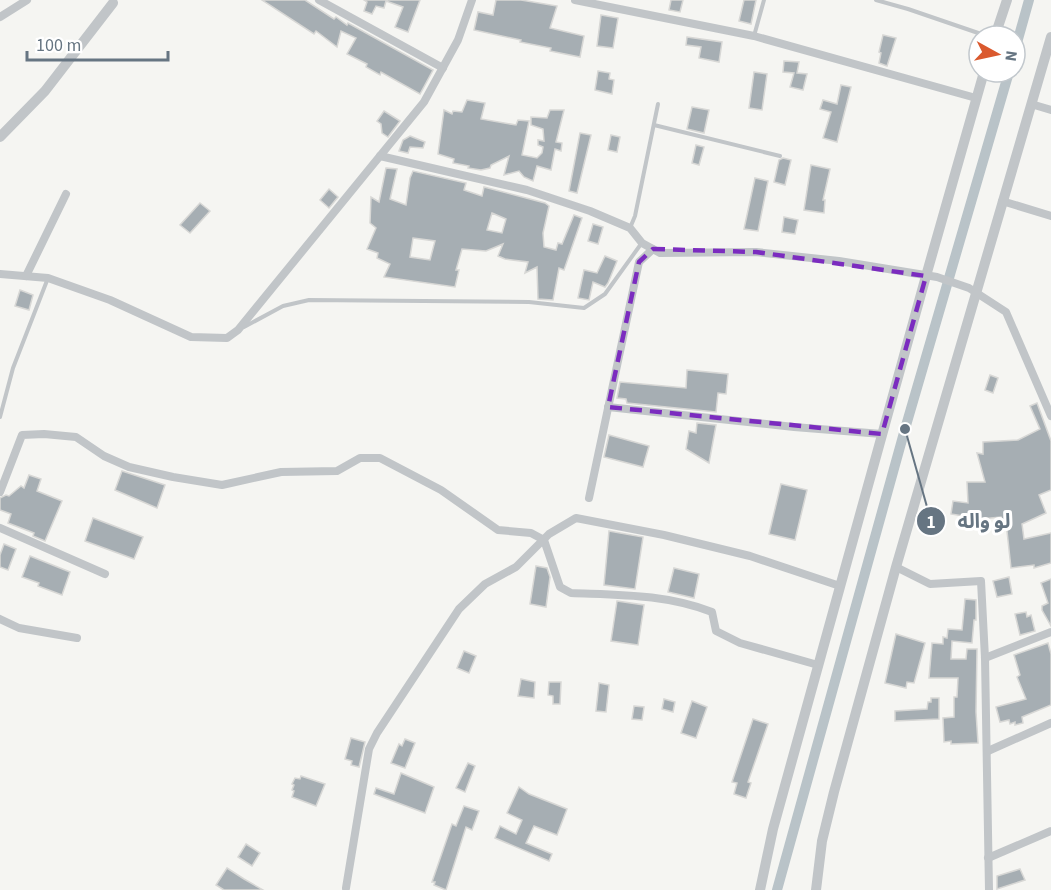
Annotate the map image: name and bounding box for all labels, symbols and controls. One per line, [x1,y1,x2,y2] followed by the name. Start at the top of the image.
[27,24,168,62] scale bar
[967,24,1027,84] north arrow
[36,33,81,58] text: 100 m
[999,49,1022,63] text: N
[916,502,1022,540] callout: لو واله
[958,508,1010,536] text: لو واله
[926,510,936,535] text: 1

